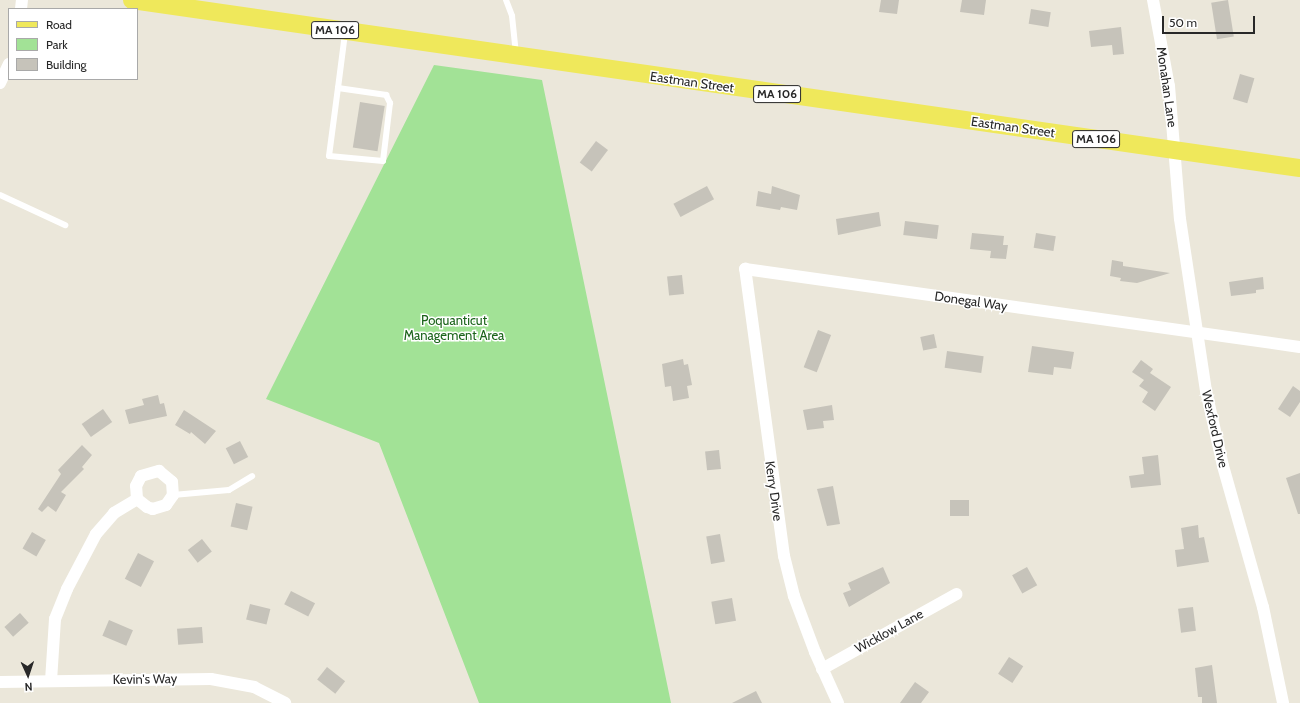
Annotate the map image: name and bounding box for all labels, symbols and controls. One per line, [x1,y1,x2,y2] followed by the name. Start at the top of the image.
[8,8,138,80] legend
[1164,8,1257,34] scale bar
[1169,15,1197,30] text: 50 m
[46,17,72,32] text: Road
[311,20,359,40] road number: MA 106
[46,37,68,52] text: Park
[1154,46,1180,128] street label: Monahan Lane
[46,57,87,72] text: Building
[649,68,735,96] street label: Eastman Street
[753,84,801,104] road number: MA 106
[970,113,1056,141] street label: Eastman Street
[1072,129,1120,149] road number: MA 106
[934,288,1008,314] street label: Donegal Way
[404,313,504,344] park label: Poquanticut Management Area
[1199,389,1231,469] street label: Wexford Drive
[762,460,786,522] street label: Kerry Drive
[852,606,926,656] street label: Wicklow Lane
[8,655,48,695] north arrow
[113,671,177,687] street label: Kevin's Way
[24,680,33,694] text: N

